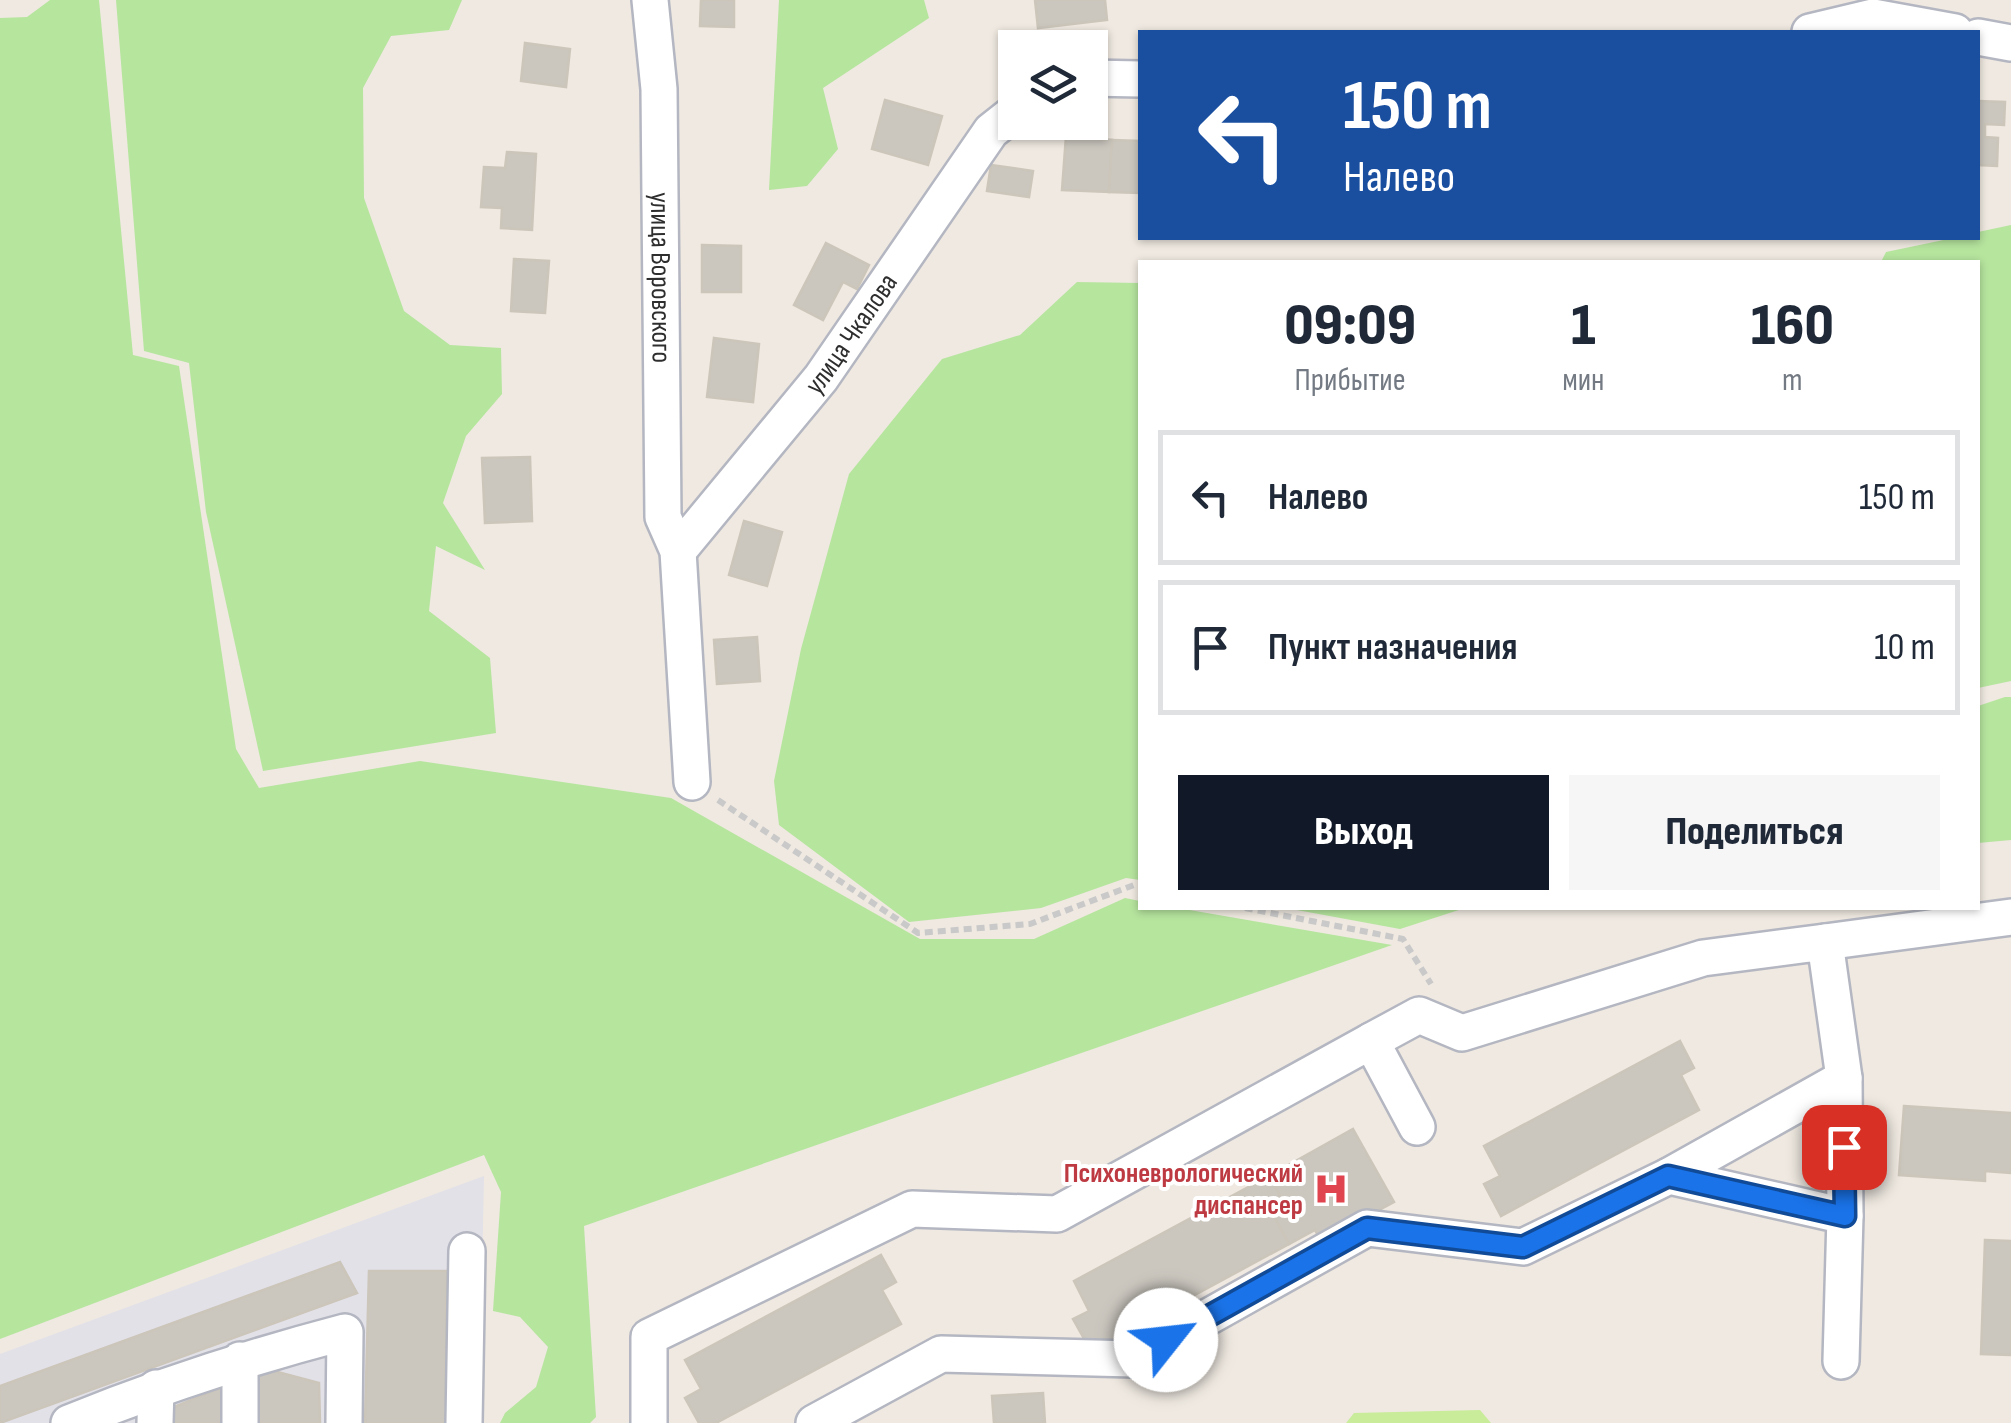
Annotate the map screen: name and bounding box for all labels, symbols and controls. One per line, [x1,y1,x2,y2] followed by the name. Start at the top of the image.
[998,30,1108,140] map controls
[998,30,1108,140] button: layers
[1343,65,1492,149] text: 150 m
[1178,70,1308,200] icon: left
[1343,150,1455,205] text: Налево
[643,192,678,363] street label: улица Воровского
[798,267,904,401] street label: улица Чкалова
[1284,290,1416,362] text: 09:09
[1571,290,1596,362] text: 1
[1751,290,1834,362] text: 160
[1295,361,1406,400] text: Прибытие
[1562,361,1605,400] text: мин
[1782,361,1803,400] text: m
[1183,470,1238,525] icon: left
[1268,475,1368,520] text: Налево
[1859,475,1935,520] text: 150 m
[1183,620,1238,675] icon: arrive
[1268,625,1517,670] text: Пункт назначения
[1874,625,1935,670] text: 10 m
[1178,775,1549,890] button: Выход
[1569,775,1940,890] button: Поделиться
[1802,1105,1887,1190] pin
[1817,1120,1872,1175] icon: arrive
[1064,1157,1303,1222] place label: Психоневрологический диспансер
[1312,1170,1350,1208] hospital icon: Психоневрологический диспансер
[1114,1288,1218,1392] position arrow

